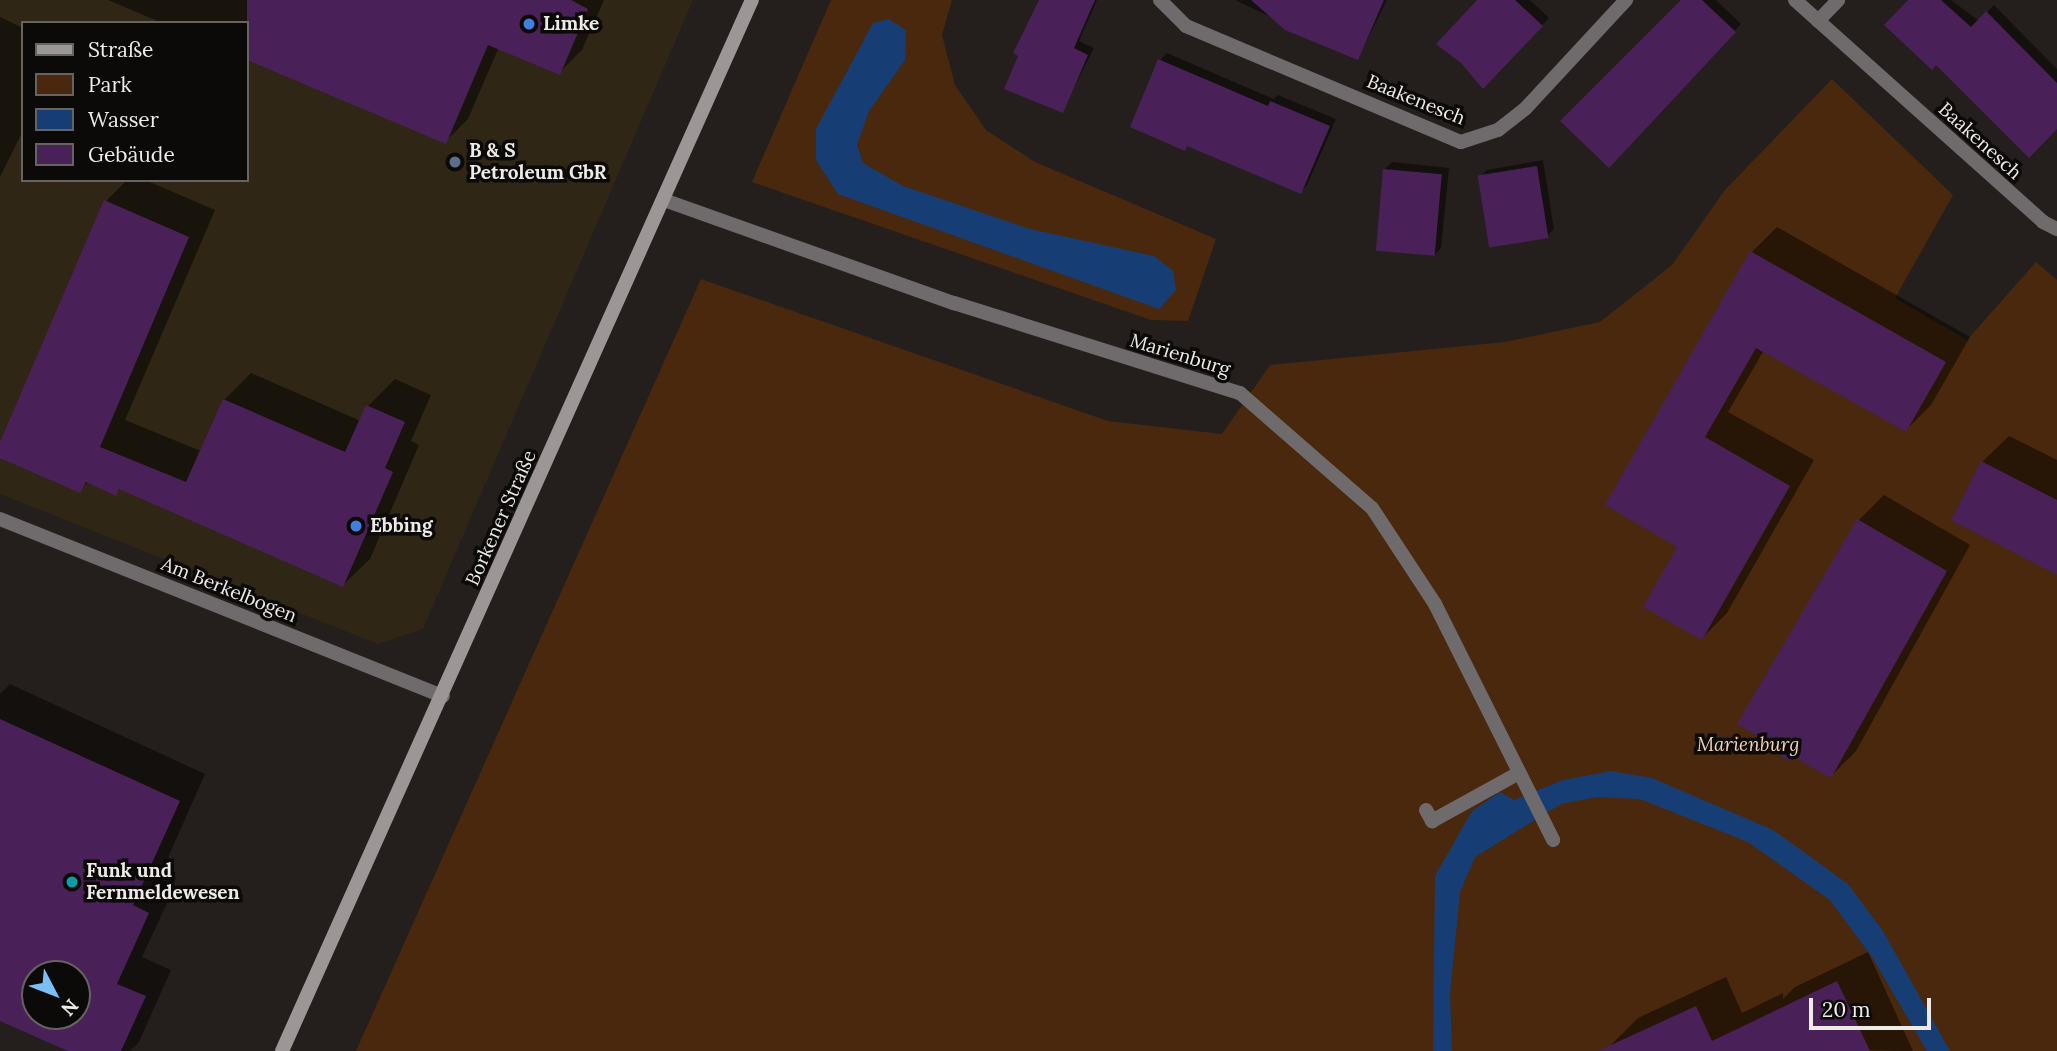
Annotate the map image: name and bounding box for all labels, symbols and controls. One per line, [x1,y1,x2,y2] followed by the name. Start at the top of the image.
[543,13,599,35] place label: Limke
[521,16,537,32] marker: Limke
[21,21,248,182] legend
[88,36,153,63] text: Straße
[1364,70,1468,130] street label: Baakenesch
[88,71,132,98] text: Park
[1934,98,2026,184] street label: Baakenesch
[88,106,159,133] text: Wasser
[469,140,607,184] place label: B & S Petroleum GbR
[88,141,175,168] text: Gebäude
[447,154,463,170] marker: B & S Petroleum GbR
[1127,329,1233,381] street label: Marienburg
[461,447,541,589] street label: Borkener Straße
[370,515,432,537] place label: Ebbing
[348,518,364,534] marker: Ebbing
[158,552,300,628] street label: Am Berkelbogen
[1697,734,1799,756] park label: Marienburg
[86,860,240,904] place label: Funk und Fernmeldewesen
[64,874,80,890] marker: Funk und Fernmeldewesen
[21,960,91,1030] north arrow
[1812,984,1934,1028] scale bar
[56,994,84,1021] text: N
[1822,996,1871,1023] text: 20 m

